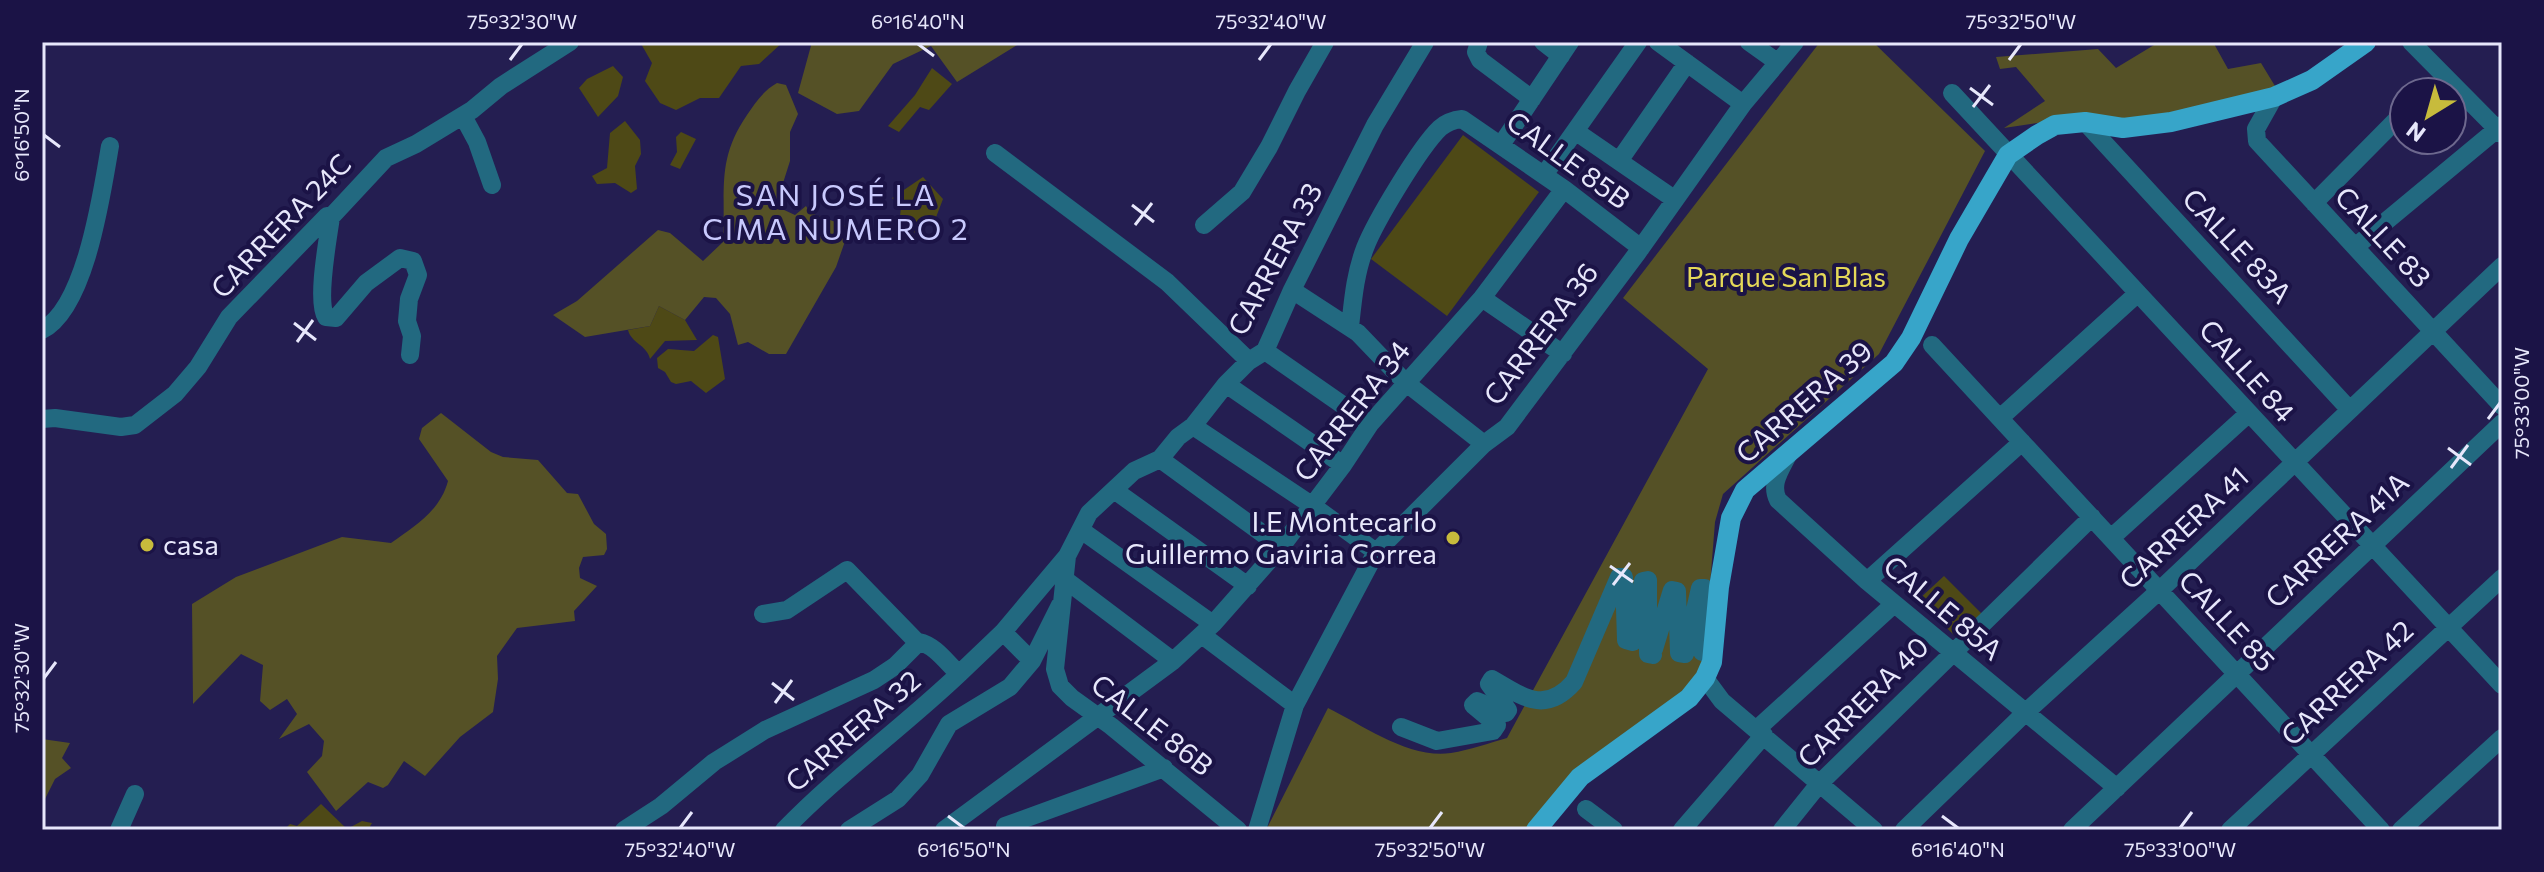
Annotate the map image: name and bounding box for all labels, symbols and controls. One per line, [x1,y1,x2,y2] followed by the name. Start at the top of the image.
[467,9,577,33] text: 75°32'30"W
[871,9,965,33] text: 6°16'40"N
[1216,9,1326,33] text: 75°32'40"W
[1966,9,2076,33] text: 75°32'50"W
[2388,76,2468,156] north arrow
[9,88,33,182] text: 6°16'50"N
[1500,103,1637,215] street label: CALLE 85B
[2401,117,2430,148] text: N
[203,146,357,304] street label: CARRERA 24C
[702,175,970,246] district label: SAN JOSÉ LA CIMA NUMERO 2
[1220,176,1329,341] street label: CARRERA 33
[2329,179,2439,294] street label: CALLE 83
[2176,181,2299,310] street label: CALLE 83A
[1476,256,1605,411] street label: CARRERA 36
[1686,259,1886,293] park label: Parque San Blas
[2193,312,2303,429] street label: CALLE 84
[1286,333,1417,487] street label: CARRERA 34
[1728,333,1878,470] street label: CARRERA 39
[2509,347,2533,459] text: 75°33'00"W
[2112,459,2255,596] street label: CARRERA 41
[2258,464,2415,614] street label: CARRERA 41A
[1125,504,1437,570] place label: I.E Montecarlo Guillermo Gaviria Correa
[163,527,219,561] place label: casa
[1444,529,1462,547] marker: I.E Montecarlo Guillermo Gaviria Correa
[138,536,156,554] marker: casa
[1877,548,2010,667] street label: CALLE 85A
[2172,563,2283,678] street label: CALLE 85
[2273,613,2419,752] street label: CARRERA 42
[9,623,33,733] text: 75°32'30"W
[1790,629,1935,774] street label: CARRERA 40
[778,662,927,798] street label: CARRERA 32
[1085,666,1220,782] street label: CALLE 86B
[625,837,735,861] text: 75°32'40"W
[917,837,1011,861] text: 6°16'50"N
[1375,837,1485,861] text: 75°32'50"W
[1911,837,2005,861] text: 6°16'40"N
[2124,837,2236,861] text: 75°33'00"W

